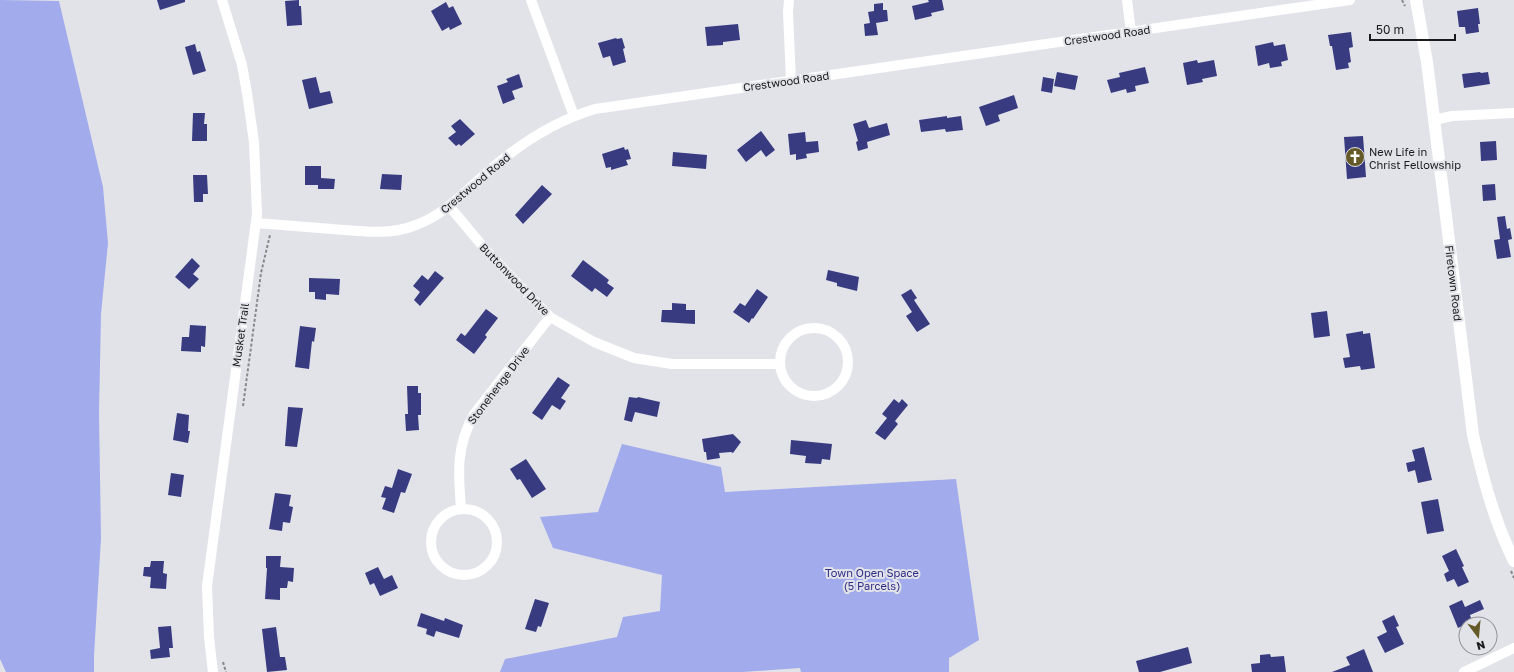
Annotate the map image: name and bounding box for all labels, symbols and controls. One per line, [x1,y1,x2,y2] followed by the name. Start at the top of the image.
[1370,16,1455,42] scale bar
[1376,22,1404,37] text: 50 m
[1063,23,1151,47] street label: Crestwood Road
[742,69,830,93] street label: Crestwood Road
[1369,145,1461,171] place label: New Life in Christ Fellowship
[1344,146,1366,168] church icon: New Life in Christ Fellowship
[438,150,512,216] street label: Crestwood Road
[477,240,553,318] street label: Buttonwood Drive
[1443,244,1465,322] street label: Firetown Road
[229,302,251,368] street label: Musket Trail
[465,344,531,426] street label: Stonehenge Drive
[825,566,919,592] park label: Town Open Space (5 Parcels)
[1458,616,1498,656] north arrow
[1475,639,1487,653] text: N

